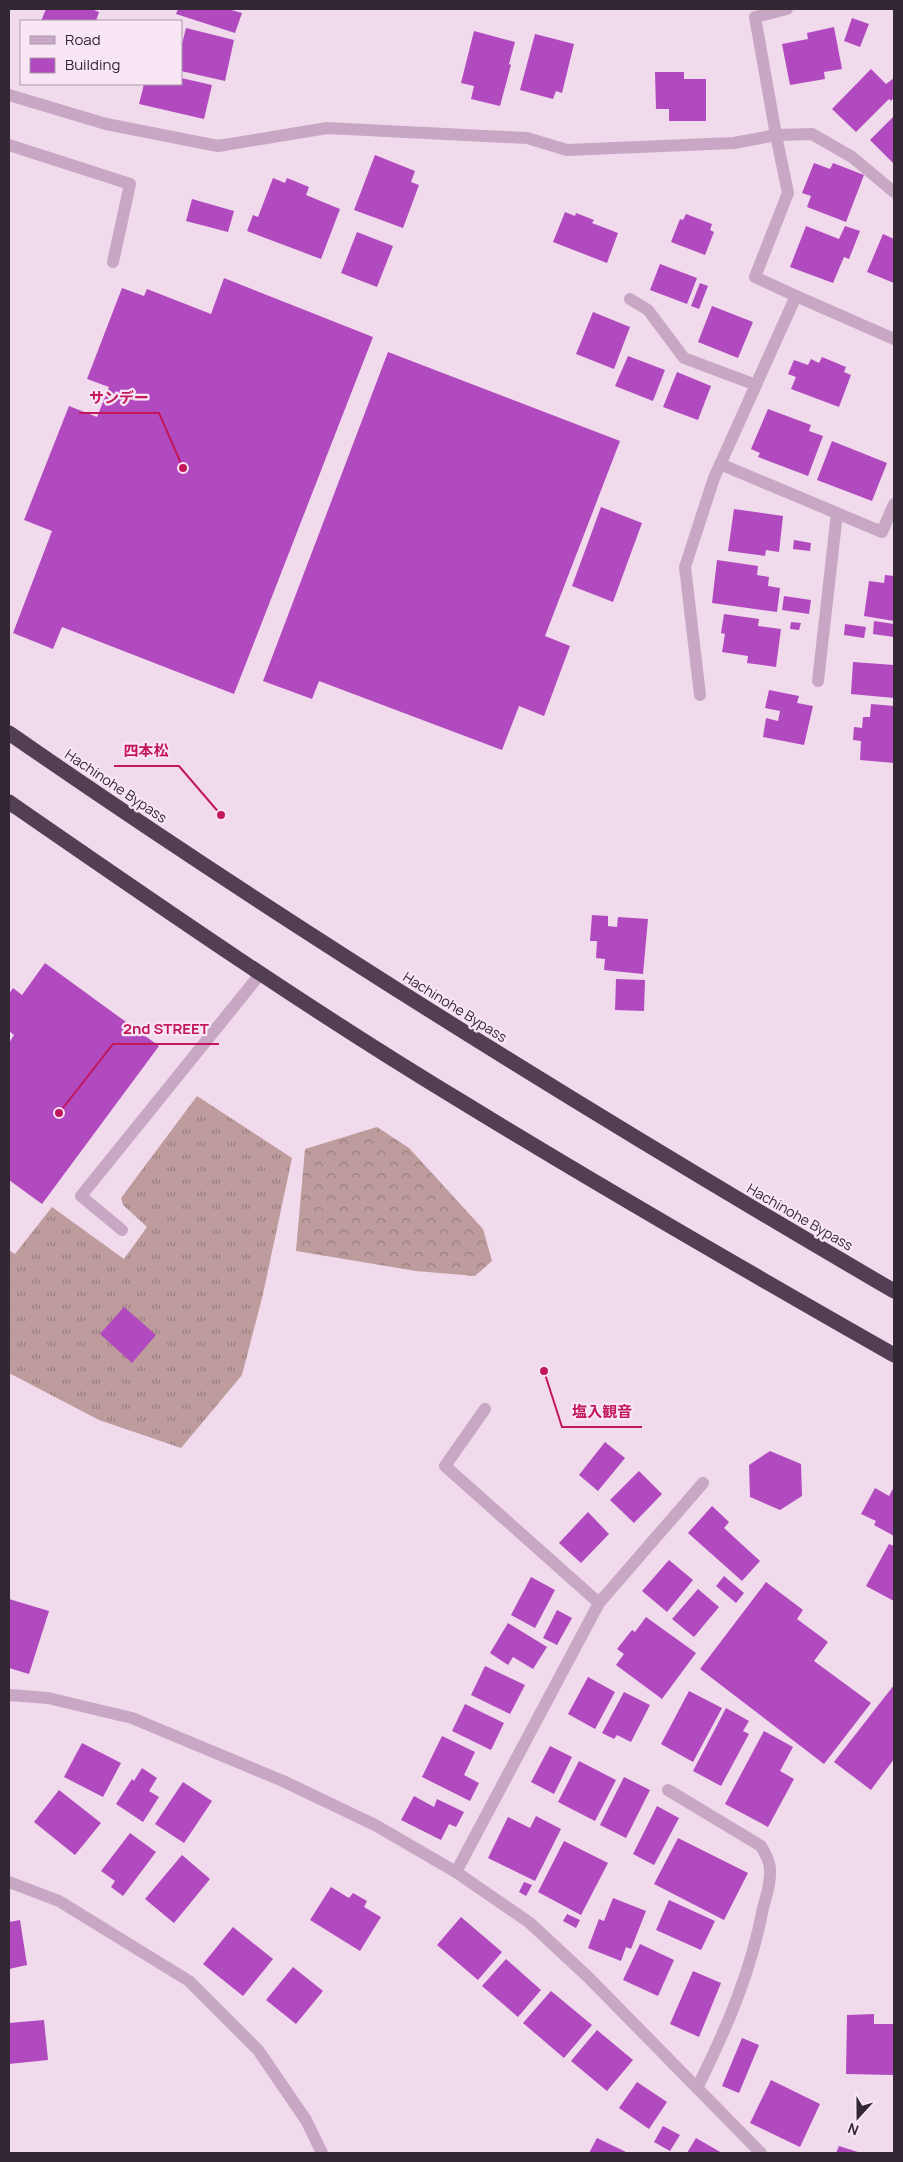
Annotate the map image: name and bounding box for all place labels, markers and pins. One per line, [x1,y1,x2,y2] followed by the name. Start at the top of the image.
[79,383,159,413] callout: サンデー
[114,736,179,766] callout: 四本松
[113,1014,219,1044] callout: 2nd STREET
[562,1397,642,1427] callout: 塩入観音

